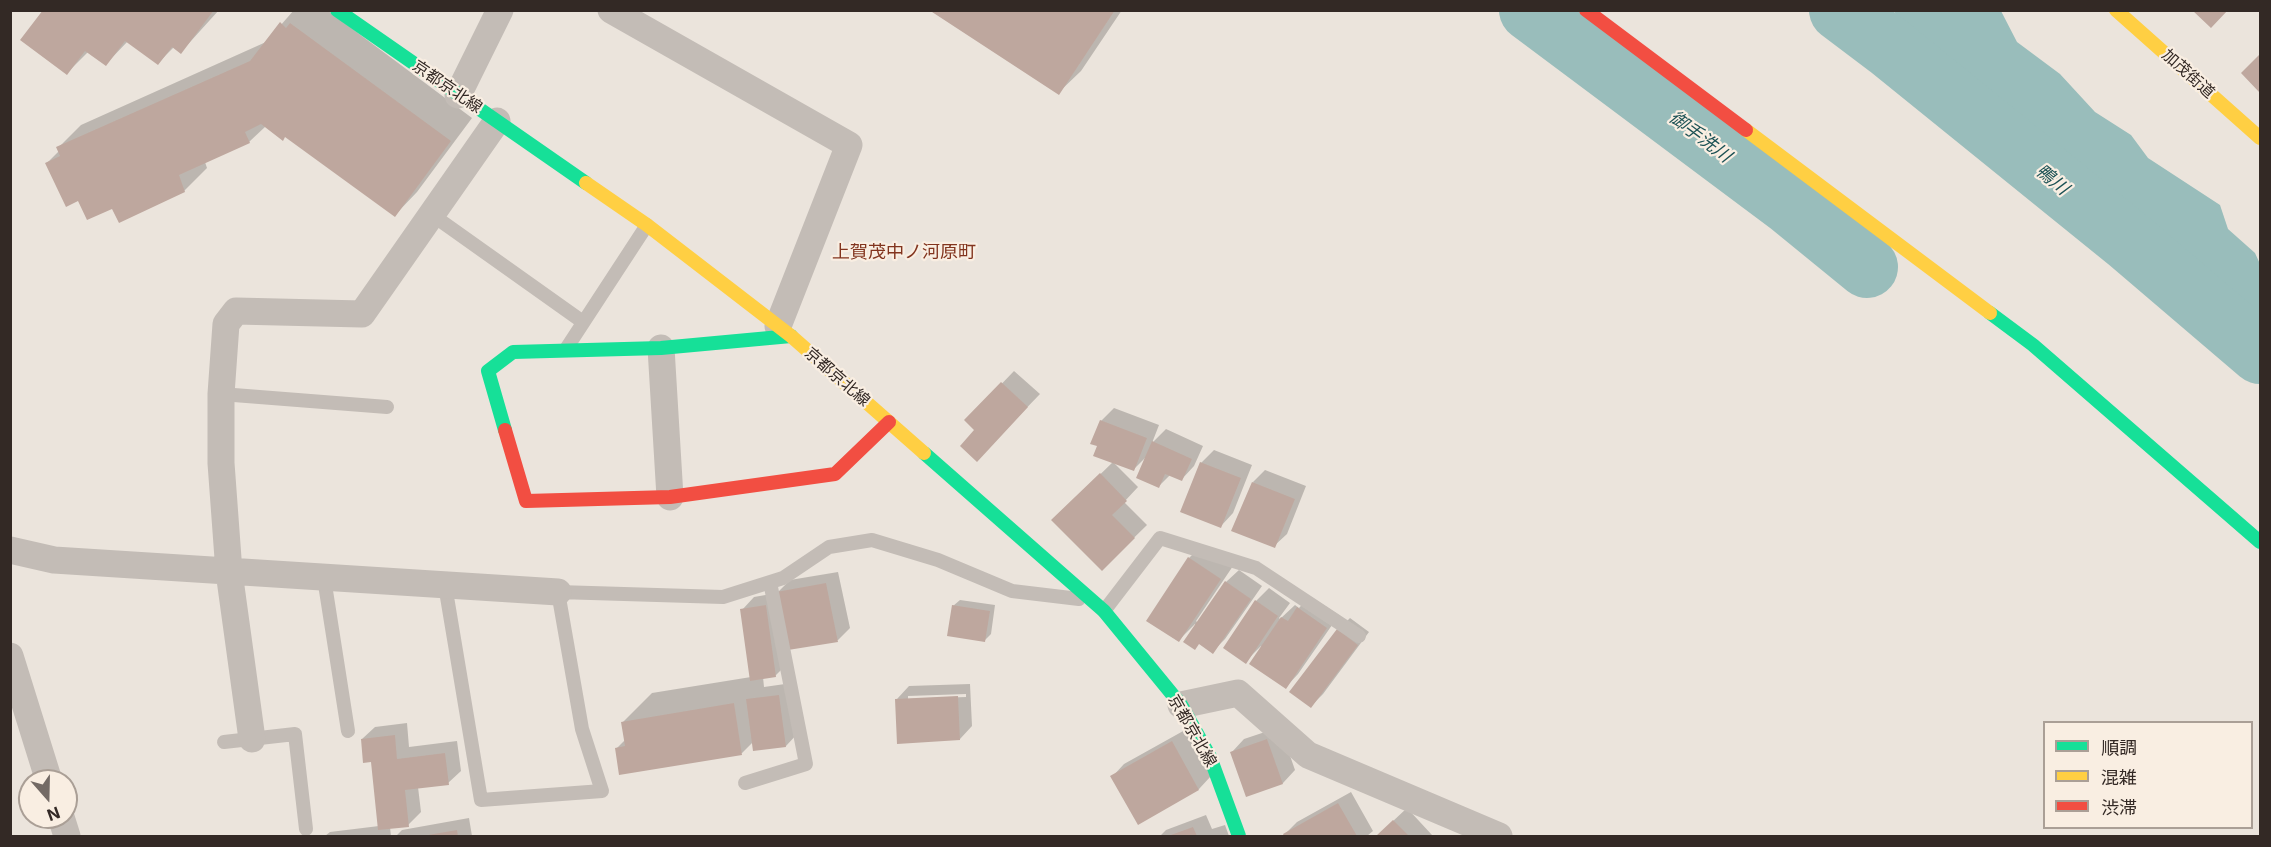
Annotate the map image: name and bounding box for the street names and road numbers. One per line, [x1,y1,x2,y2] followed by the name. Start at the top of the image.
[2158,45,2218,103] street label: 加茂街道
[408,57,486,117] street label: 京都京北線
[801,344,873,410] street label: 京都京北線
[1164,692,1220,770] street label: 京都京北線

